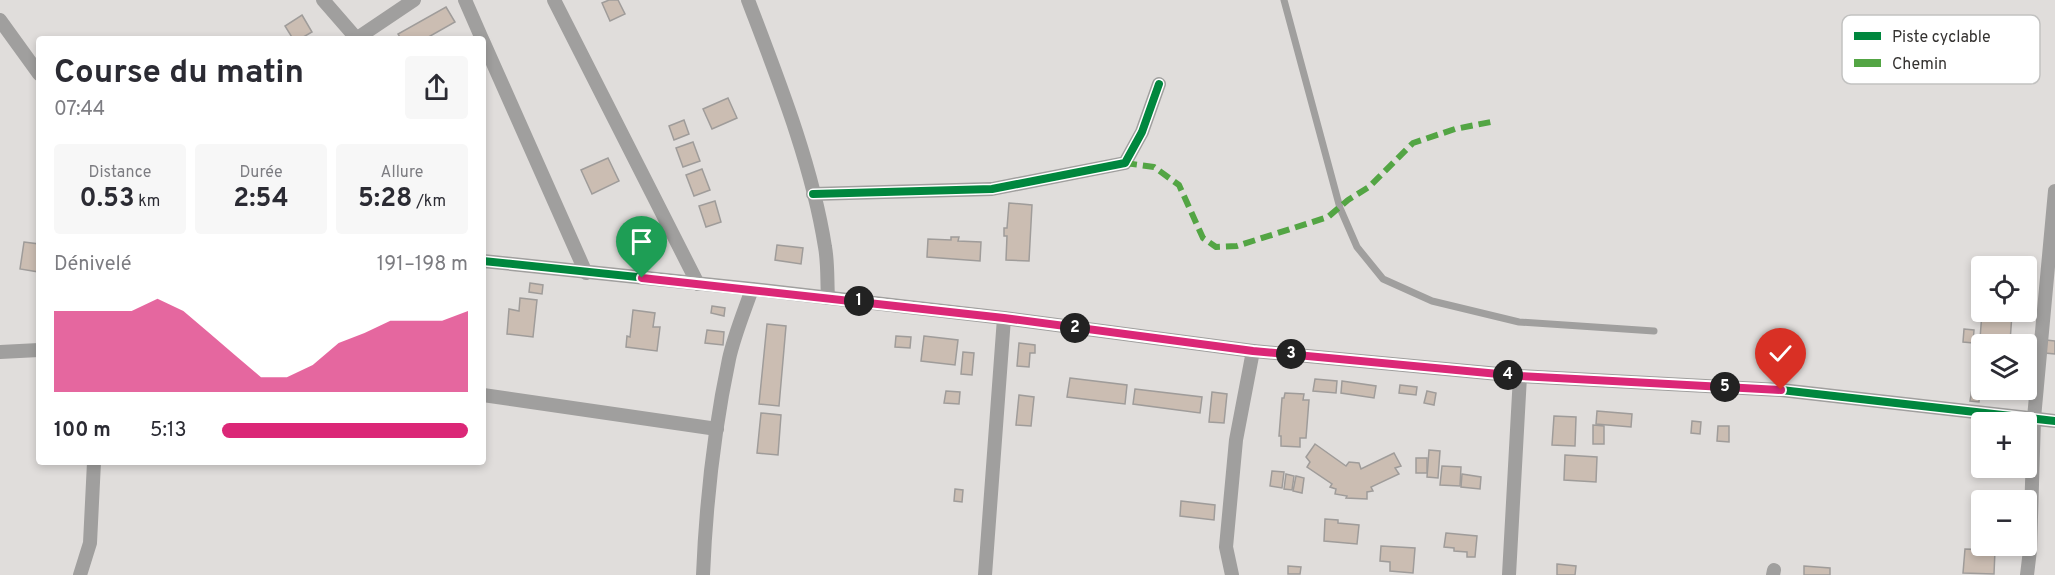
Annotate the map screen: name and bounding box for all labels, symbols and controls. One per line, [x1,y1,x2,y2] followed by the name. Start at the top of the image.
[1842,15,2040,84] legend
[1892,28,1991,48] text: Piste cyclable
[54,53,304,95] text: Course du matin
[1892,55,1947,75] text: Chemin
[405,56,468,119] button: share
[54,97,105,123] text: 07:44
[89,163,151,183] text: Distance
[239,163,283,183] text: Durée
[381,163,423,183] text: Allure
[80,183,134,216] text: 0.53
[233,183,289,216] text: 2:54
[358,183,412,216] text: 5:28
[134,192,160,212] text: km
[412,192,446,212] text: /km
[616,216,667,278] pin
[625,225,658,258] icon: arrive
[54,252,131,278] text: Dénivelé
[377,252,468,278] text: 191–198 m
[1971,256,2037,556] map controls
[1971,256,2037,322] button: locate
[844,286,874,316] pin: 1
[856,291,862,311] text: 1
[1060,313,1090,343] pin: 2
[1070,318,1080,338] text: 2
[1755,328,1806,390] pin
[1971,334,2037,400] button: layers
[1764,337,1797,370] icon: check
[1276,339,1306,369] pin: 3
[1286,344,1296,364] text: 3
[1493,360,1523,390] pin: 4
[1503,365,1513,385] text: 4
[1710,372,1740,402] pin: 5
[1720,377,1730,397] text: 5
[1971,412,2037,478] button: +
[54,418,111,444] text: 100 m
[150,418,186,444] text: 5:13
[1971,490,2037,556] button: −

